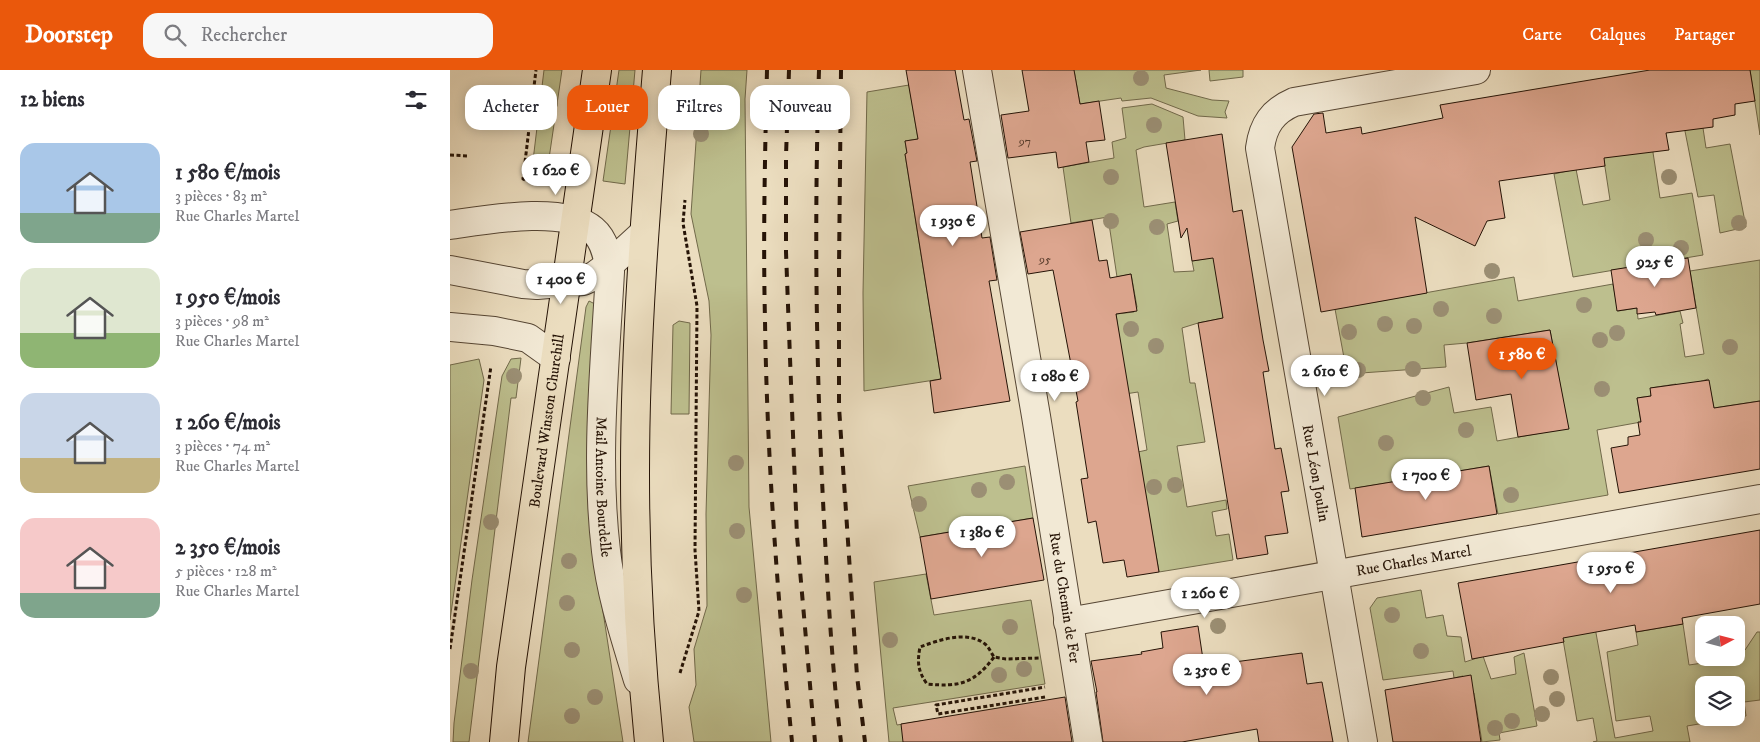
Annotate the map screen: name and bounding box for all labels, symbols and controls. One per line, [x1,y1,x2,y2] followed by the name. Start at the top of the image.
[143,13,493,58] search box
[25,20,113,50] text: Doorstep
[161,21,189,49] icon: search
[201,24,287,47] text: Rechercher
[1522,24,1562,46] text: Carte
[1590,24,1646,46] text: Calques
[1674,24,1735,46] text: Partager
[465,85,557,130] chip: Acheter
[567,85,648,130] chip: Louer
[658,85,740,130] chip: Filtres
[750,85,850,130] chip: Nouveau
[402,86,430,114] icon: filters
[20,87,84,113] text: 12 biens
[1018,134,1031,149] house number: 97
[510,154,602,196] pin: 1 620 €
[175,160,280,186] text: 1 580 €/mois
[533,160,579,180] text: 1 620 €
[60,163,120,223] icon: home
[175,186,267,206] text: 3 pièces · 83 m²
[907,204,999,247] pin: 1 930 €
[175,206,299,226] text: Rue Charles Martel
[931,211,975,231] text: 1 930 €
[1620,246,1690,288] pin: 925 €
[1038,252,1051,267] house number: 95
[1637,252,1673,272] text: 925 €
[515,262,607,305] pin: 1 400 €
[537,269,585,289] text: 1 400 €
[175,285,280,311] text: 1 950 €/mois
[60,288,120,348] icon: home
[175,311,269,331] text: 3 pièces · 98 m²
[175,331,299,351] text: Rue Charles Martel
[525,332,569,509] street label: Boulevard Winston Churchill
[1476,338,1568,380] pin: 1 580 €
[1499,344,1545,364] text: 1 580 €
[1279,354,1371,397] pin: 2 610 €
[1009,360,1101,402] pin: 1 080 €
[1302,361,1348,381] text: 2 610 €
[1031,366,1079,386] text: 1 080 €
[175,410,281,436] text: 1 260 €/mois
[60,413,120,473] icon: home
[591,416,616,558] street label: Mail Antoine Bourdelle
[1298,423,1333,523] street label: Rue Léon Joulin
[175,436,270,456] text: 3 pièces · 74 m²
[175,456,299,476] text: Rue Charles Martel
[1380,458,1472,501] pin: 1 700 €
[1402,465,1450,485] text: 1 700 €
[936,516,1028,558] pin: 1 380 €
[960,522,1004,542] text: 1 380 €
[1045,531,1084,665] street label: Rue du Chemin de Fer
[175,535,280,561] text: 2 350 €/mois
[60,538,120,598] icon: home
[1355,541,1473,581] street label: Rue Charles Martel
[1565,552,1657,594] pin: 1 950 €
[1588,558,1634,578] text: 1 950 €
[175,561,277,581] text: 5 pièces · 128 m²
[1159,576,1251,619] pin: 1 260 €
[175,581,299,601] text: Rue Charles Martel
[1182,583,1228,603] text: 1 260 €
[1695,616,1745,666] north arrow
[1695,616,1745,726] map controls
[1161,654,1253,696] pin: 2 350 €
[1184,660,1230,680] text: 2 350 €
[1695,676,1745,726] button: layers

